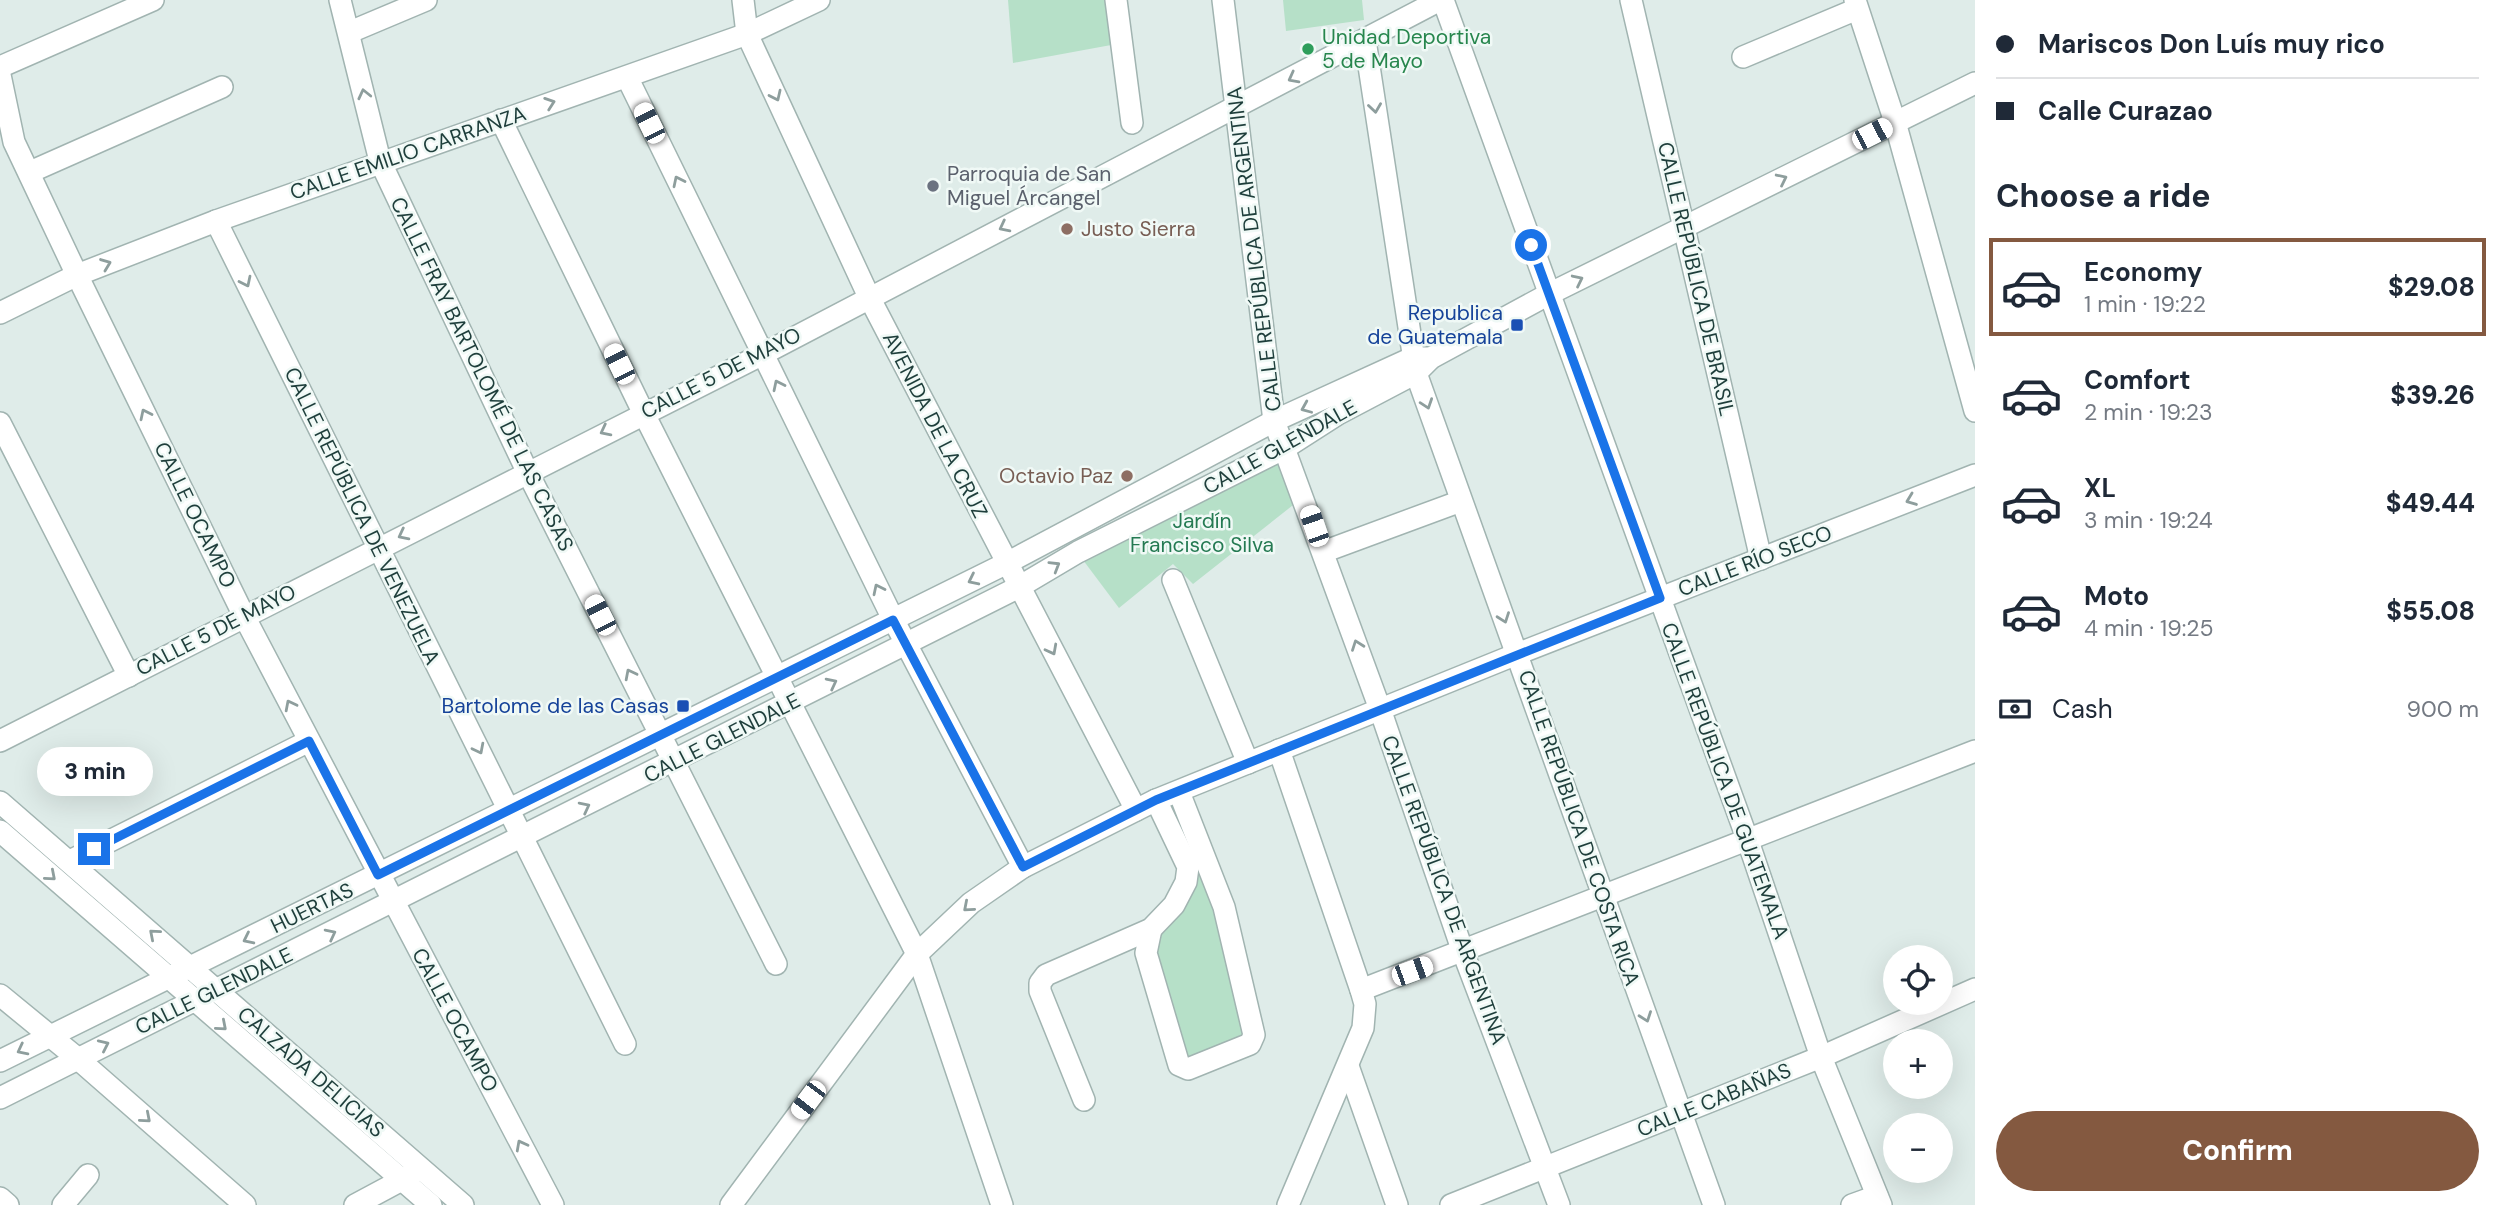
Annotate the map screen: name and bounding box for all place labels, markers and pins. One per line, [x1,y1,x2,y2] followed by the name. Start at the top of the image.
[1322,23,1491,75] place label: Unidad Deportiva 5 de Mayo
[1300,41,1316,57] marker: Unidad Deportiva 5 de Mayo
[947,160,1111,212] place label: Parroquia de San Miguel Árcangel
[925,178,941,194] marker: Parroquia de San Miguel Árcangel
[1081,215,1196,243] place label: Justo Sierra
[1059,221,1075,237] marker: Justo Sierra
[1367,299,1503,351] place label: Republica de Guatemala
[1509,317,1525,333] marker: Republica de Guatemala
[999,462,1113,490] place label: Octavio Paz
[1119,468,1135,484] marker: Octavio Paz
[441,692,669,720] place label: Bartolome de las Casas
[675,698,691,714] marker: Bartolome de las Casas

